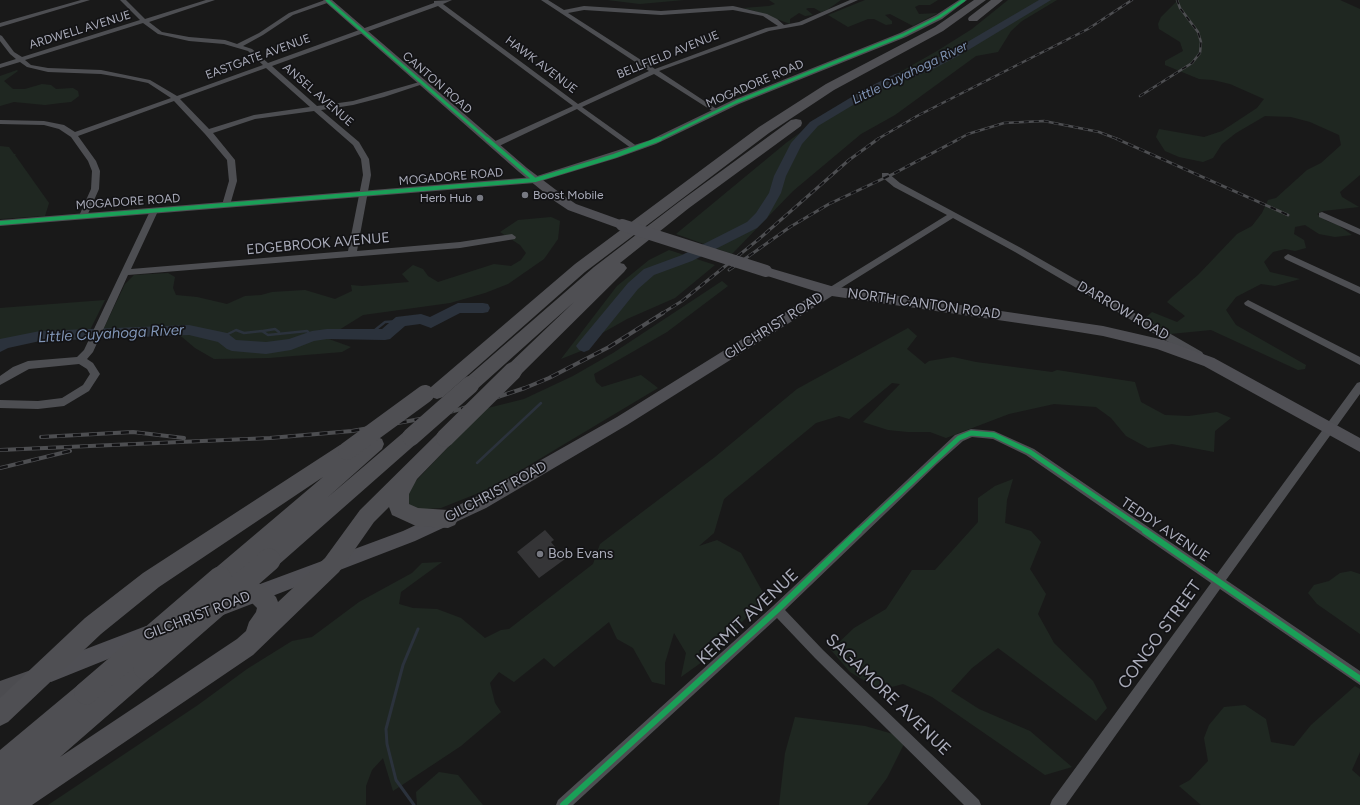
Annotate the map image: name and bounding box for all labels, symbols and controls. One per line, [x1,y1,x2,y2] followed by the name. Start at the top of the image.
[27,8,133,52] street label: ARDWELL AVENUE
[615,28,721,82] street label: BELLFIELD AVENUE
[203,31,313,83] street label: EASTGATE AVENUE
[502,33,580,97] street label: HAWK AVENUE
[850,38,970,108] water label: Little Cuyahoga River
[399,49,475,117] street label: CANTON ROAD
[704,57,806,111] street label: MOGADORE ROAD
[280,60,356,130] street label: ANSEL AVENUE
[398,165,504,189] street label: MOGADORE ROAD
[533,188,603,202] place label: Boost Mobile
[520,190,530,200] marker: Boost Mobile
[75,191,181,213] street label: MOGADORE ROAD
[420,191,472,205] place label: Herb Hub
[475,193,485,203] marker: Herb Hub
[246,229,390,259] street label: EDGEBROOK AVENUE
[1074,278,1172,344] street label: DARROW ROAD
[847,285,1001,323] street label: NORTH CANTON ROAD
[722,289,826,363] street label: GILCHRIST ROAD
[38,321,184,347] water label: Little Cuyahoga River
[442,458,550,526] street label: GILCHRIST ROAD
[1118,494,1212,566] street label: TEDDY AVENUE
[548,546,613,562] place label: Bob Evans
[535,549,545,559] marker: Bob Evans
[693,565,803,669] street label: KERMIT AVENUE
[1114,577,1206,693] street label: CONGO STREET
[141,588,253,644] street label: GILCHRIST ROAD
[821,630,955,760] street label: SAGAMORE AVENUE

